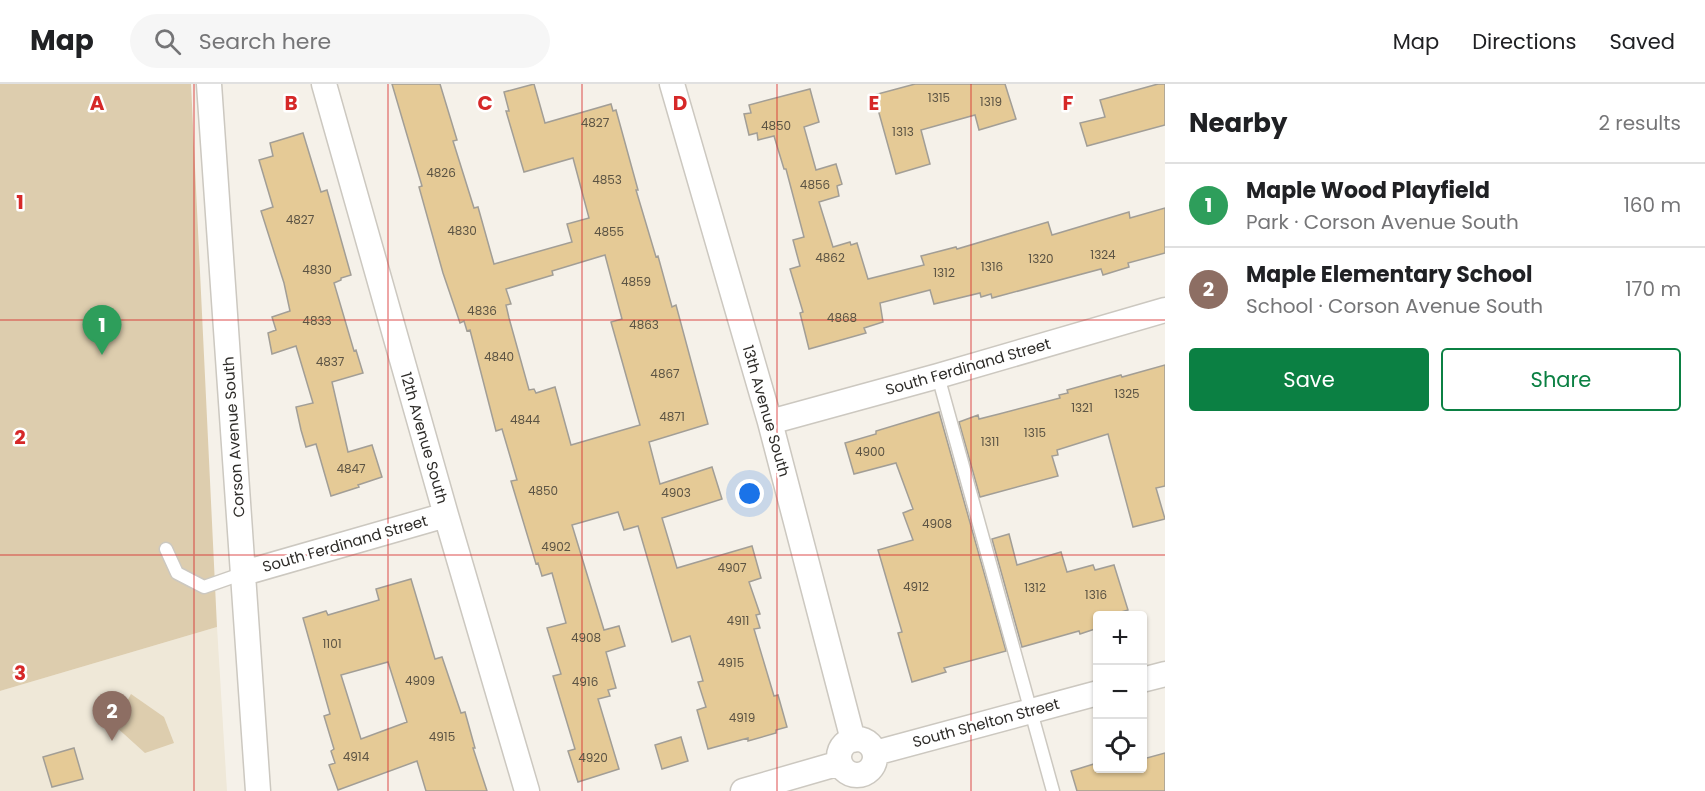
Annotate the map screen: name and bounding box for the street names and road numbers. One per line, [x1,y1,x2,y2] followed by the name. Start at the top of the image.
[883,333,1053,400] street label: South Ferdinand Street
[738,343,795,479] street label: 13th Avenue South
[217,356,250,518] street label: Corson Avenue South
[396,370,453,506] street label: 12th Avenue South
[260,510,430,577] street label: South Ferdinand Street
[910,693,1062,752] street label: South Shelton Street

